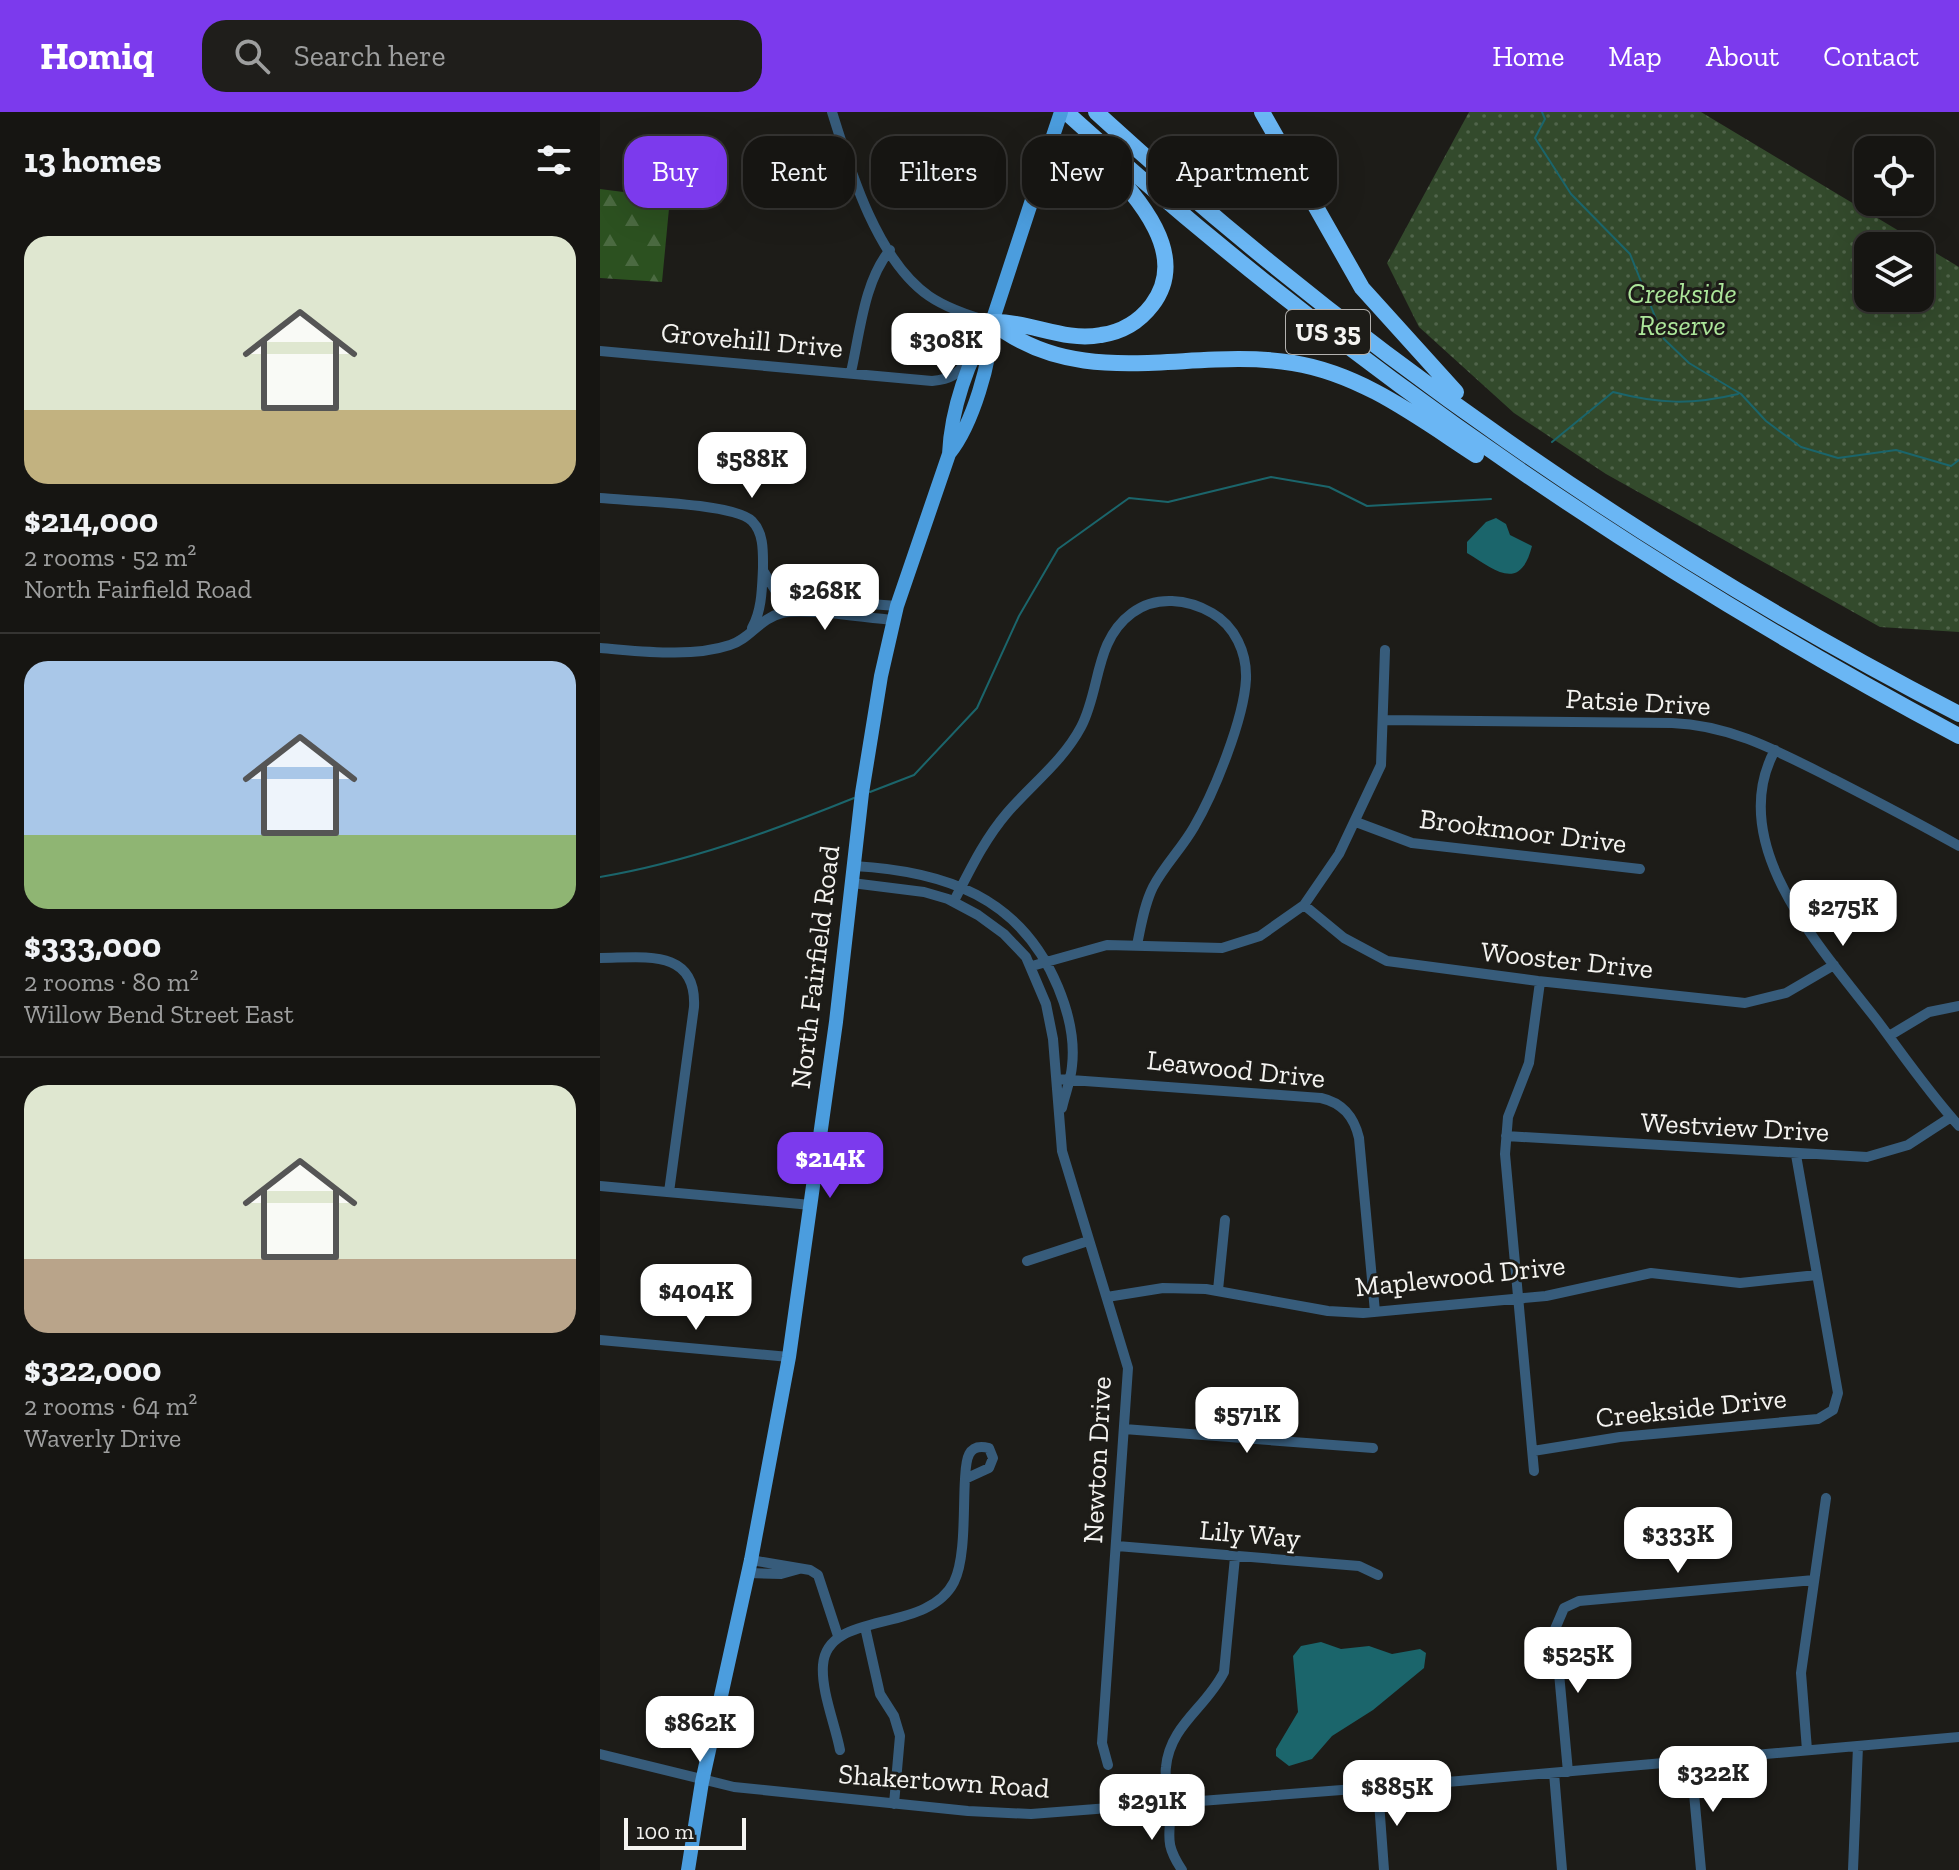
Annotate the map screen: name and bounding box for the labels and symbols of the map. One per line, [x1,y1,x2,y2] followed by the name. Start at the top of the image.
[1627,277,1737,342] park label: Creekside Reserve
[1286,310,1370,354] road number: US 35
[890,313,1002,381] pin: $308K
[660,316,844,364] street label: Grovehill Drive
[696,432,808,500] pin: $588K
[769,564,881,632] pin: $268K
[1565,682,1711,722] street label: Patsie Drive
[1418,802,1628,860] street label: Brookmoor Drive
[784,843,846,1091] street label: North Fairfield Road
[1787,880,1899,948] pin: $275K
[1479,935,1655,985] street label: Wooster Drive
[1145,1043,1327,1095] street label: Leawood Drive
[1640,1106,1830,1148] street label: Westview Drive
[774,1132,886,1200] pin: $214K
[1353,1249,1567,1303] street label: Maplewood Drive
[640,1264,752,1332] pin: $404K
[1076,1376,1118,1544] street label: Newton Drive
[1594,1382,1788,1434] street label: Creekside Drive
[1191,1387,1303,1455] pin: $571K
[1622,1507,1734,1575] pin: $333K
[1198,1513,1303,1555] street label: Lily Way
[1522,1627,1634,1695] pin: $525K
[644,1696,756,1764] pin: $862K
[1657,1746,1769,1814] pin: $322K
[837,1757,1051,1805] street label: Shakertown Road
[1341,1760,1453,1828] pin: $885K
[1096,1774,1208,1842] pin: $291K
[624,1814,746,1850] scale bar

